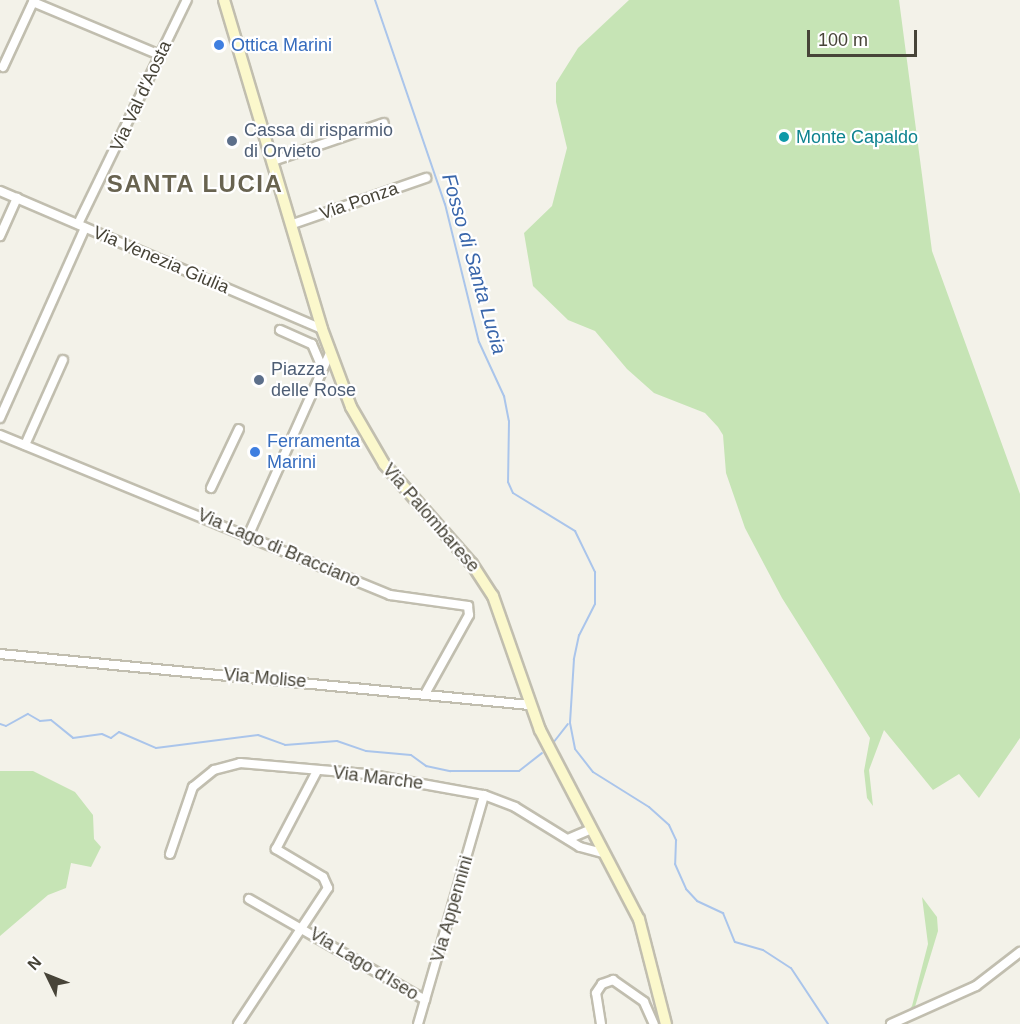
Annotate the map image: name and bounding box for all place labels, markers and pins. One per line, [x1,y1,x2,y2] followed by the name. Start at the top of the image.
[231,34,332,56] place label: Ottica Marini
[212,38,226,52] marker: Ottica Marini
[244,120,393,162] place label: Cassa di risparmio di Orvieto
[796,126,918,148] place label: Monte Capaldo
[777,130,791,144] marker: Monte Capaldo
[225,134,239,148] marker: Cassa di risparmio di Orvieto
[271,359,356,401] place label: Piazza delle Rose
[252,373,266,387] marker: Piazza delle Rose
[267,431,360,474] place label: Ferramenta Marini
[248,445,262,459] marker: Ferramenta Marini

